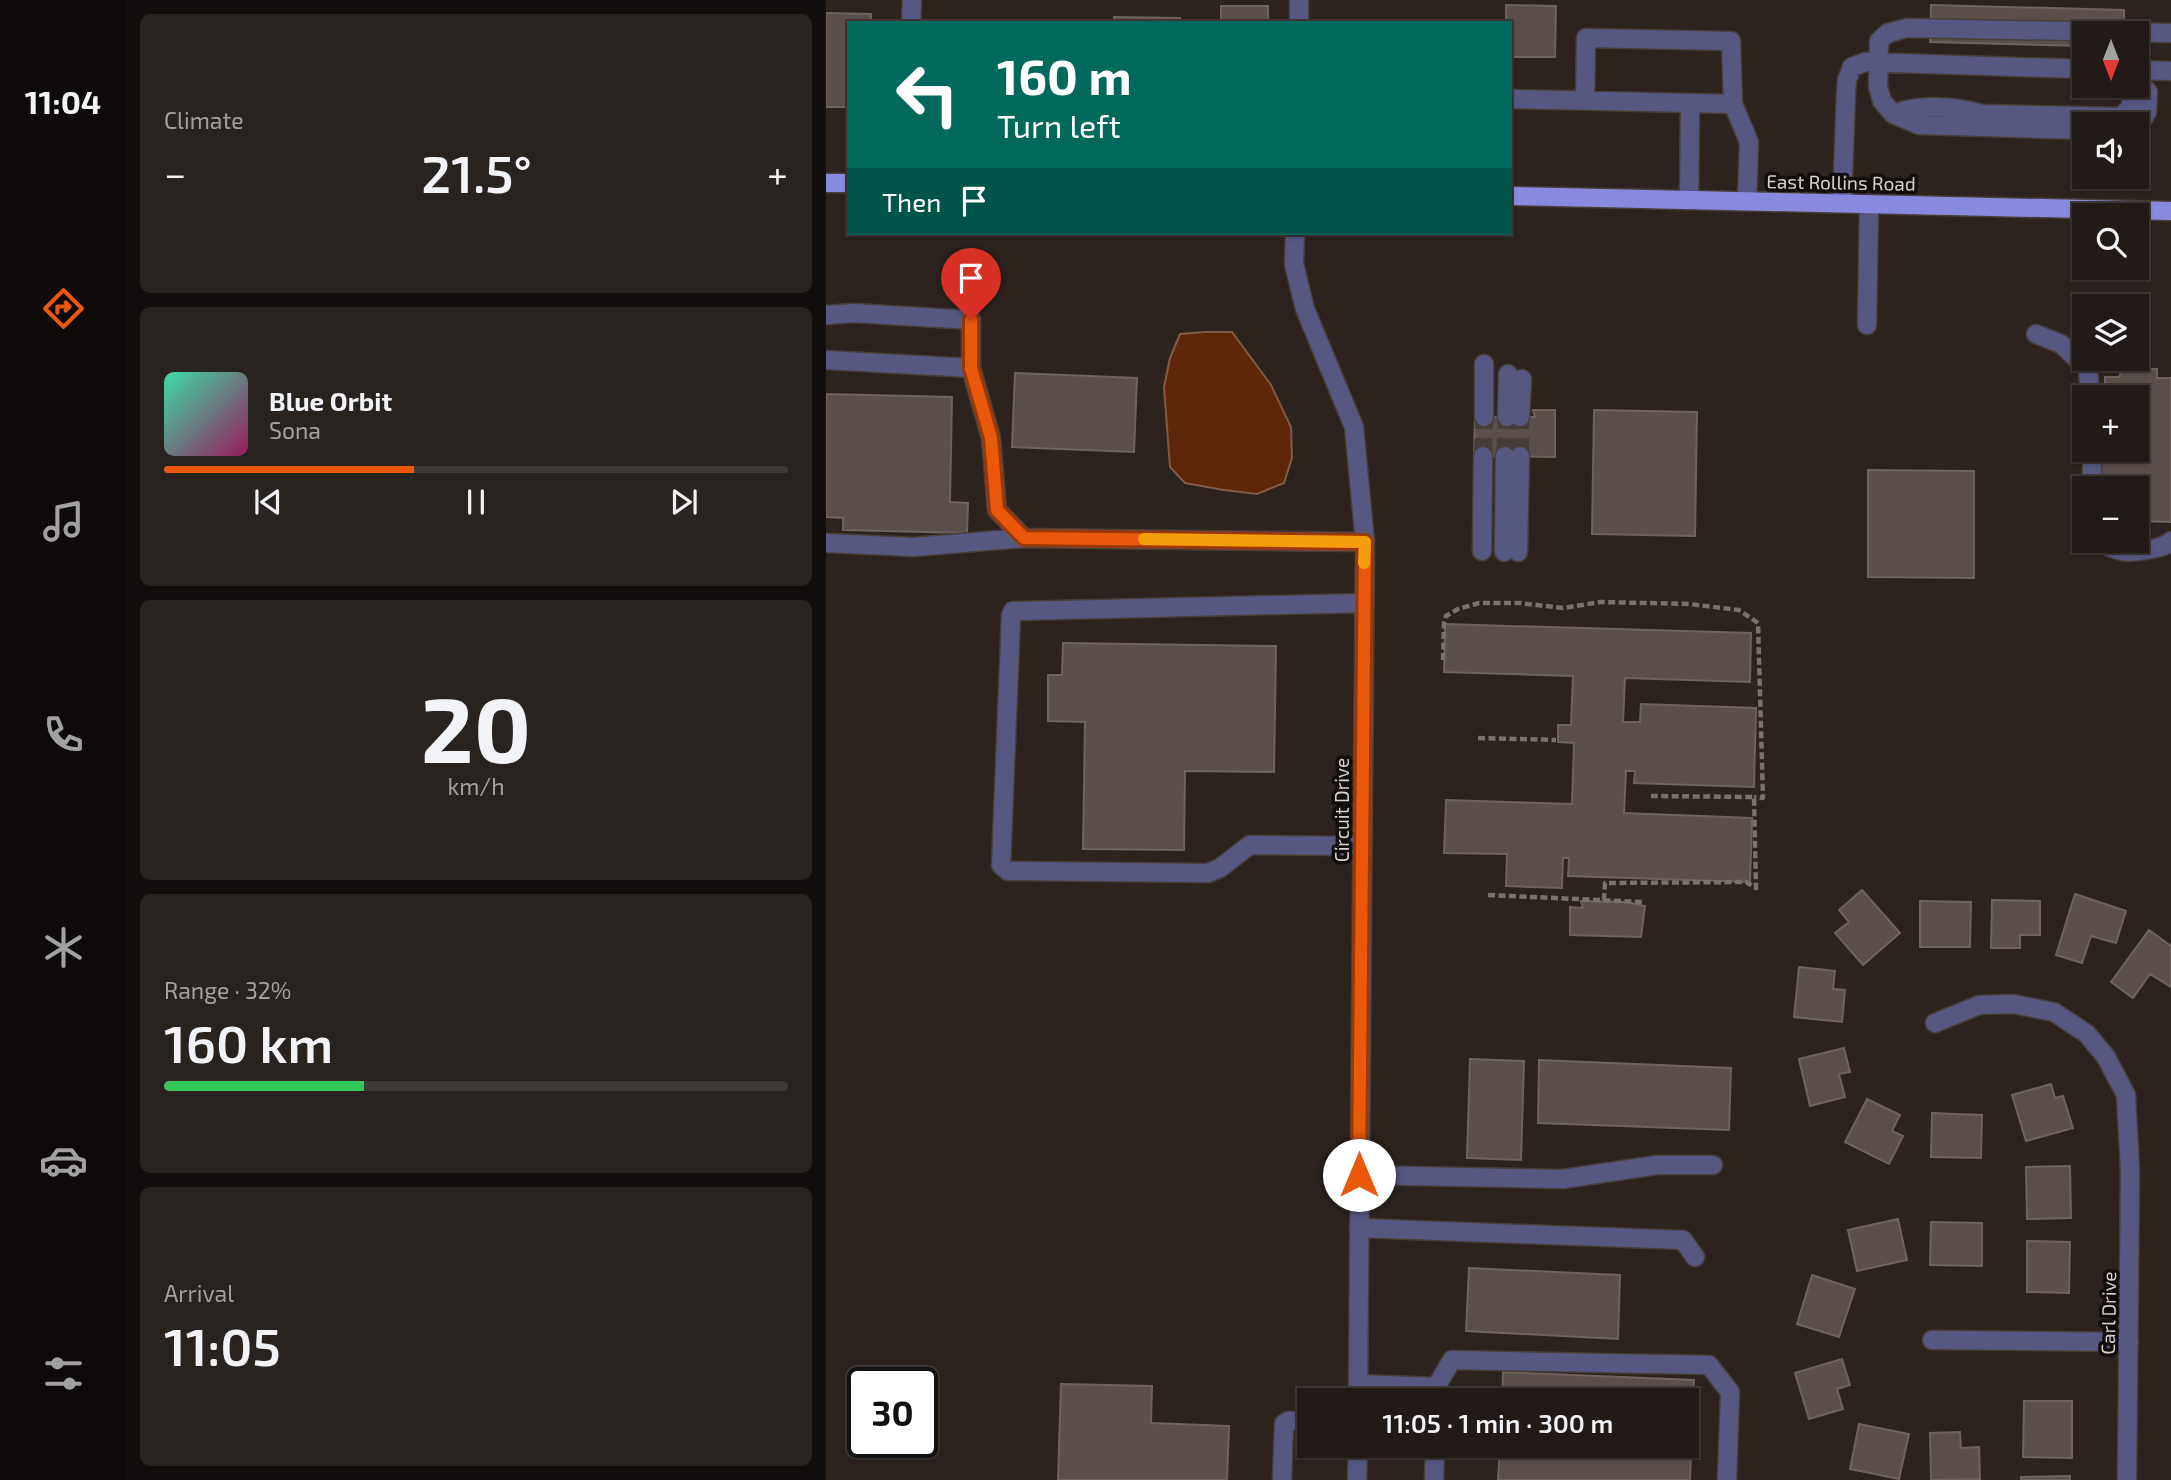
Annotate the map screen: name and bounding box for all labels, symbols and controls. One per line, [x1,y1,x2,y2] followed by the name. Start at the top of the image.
[2072,21,2149,98] north arrow
[2072,21,2149,553] map controls
[997,46,1132,105] text: 160 m
[882,49,973,140] icon: left
[25,82,101,120] text: 11:04
[164,106,244,134] text: Climate
[997,106,1121,144] text: Turn left
[2072,112,2149,189] button: sound
[421,141,532,203] text: 21.5°
[164,150,186,196] text: −
[767,150,788,196] text: +
[1766,169,1916,195] street label: East Rollins Road
[955,182,993,220] icon: arrive
[882,186,941,217] text: Then
[2072,203,2149,280] button: search
[941,248,1001,320] pin
[952,259,990,297] icon: arrive
[39,284,88,333] icon: directions
[2072,294,2149,371] button: layers
[269,385,392,416] text: Blue Orbit
[2072,385,2149,462] button: +
[269,416,321,444] text: Sona
[2072,476,2149,553] button: −
[249,483,287,521] icon: previous
[457,483,495,521] icon: pause
[665,483,703,521] icon: next
[39,497,88,546] icon: music
[421,672,531,781] text: 20
[39,710,88,759] icon: phone
[1330,758,1353,862] street label: Circuit Drive
[447,772,505,800] text: km/h
[39,923,88,972] icon: climate
[164,976,291,1004] text: Range · 32%
[164,1011,333,1073] text: 160 km
[39,1136,88,1185] icon: car
[1322,1138,1396,1212] position arrow
[2096,1271,2120,1355] street label: Carl Drive
[164,1279,234,1307] text: Arrival
[164,1314,281,1376] text: 11:05
[39,1349,88,1398] icon: filters
[847,1367,938,1458] speed limit sign: 30
[1383,1407,1613,1438] text: 11:05 · 1 min · 300 m

